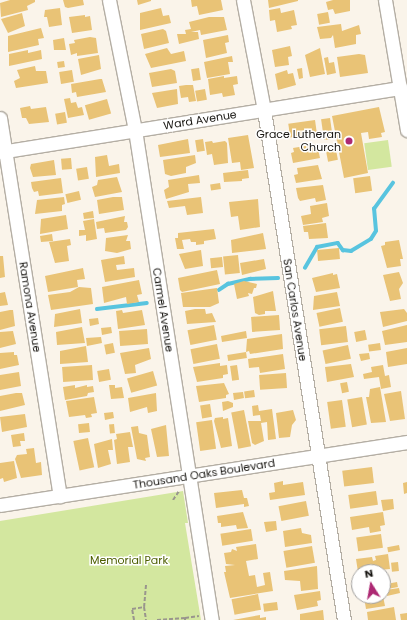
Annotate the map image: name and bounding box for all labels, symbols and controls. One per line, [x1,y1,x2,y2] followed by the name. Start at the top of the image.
[162,108,238,132] street label: Ward Avenue
[256,128,341,154] place label: Grace Lutheran Church
[344,136,354,146] marker: Grace Lutheran Church
[280,258,310,362] street label: San Carlos Avenue
[16,261,44,353] street label: Ramona Avenue
[150,267,176,353] street label: Carmel Avenue
[132,456,276,492] street label: Thousand Oaks Boulevard
[90,553,168,567] park label: Memorial Park
[351,564,391,604] north arrow
[363,565,374,582] text: N

